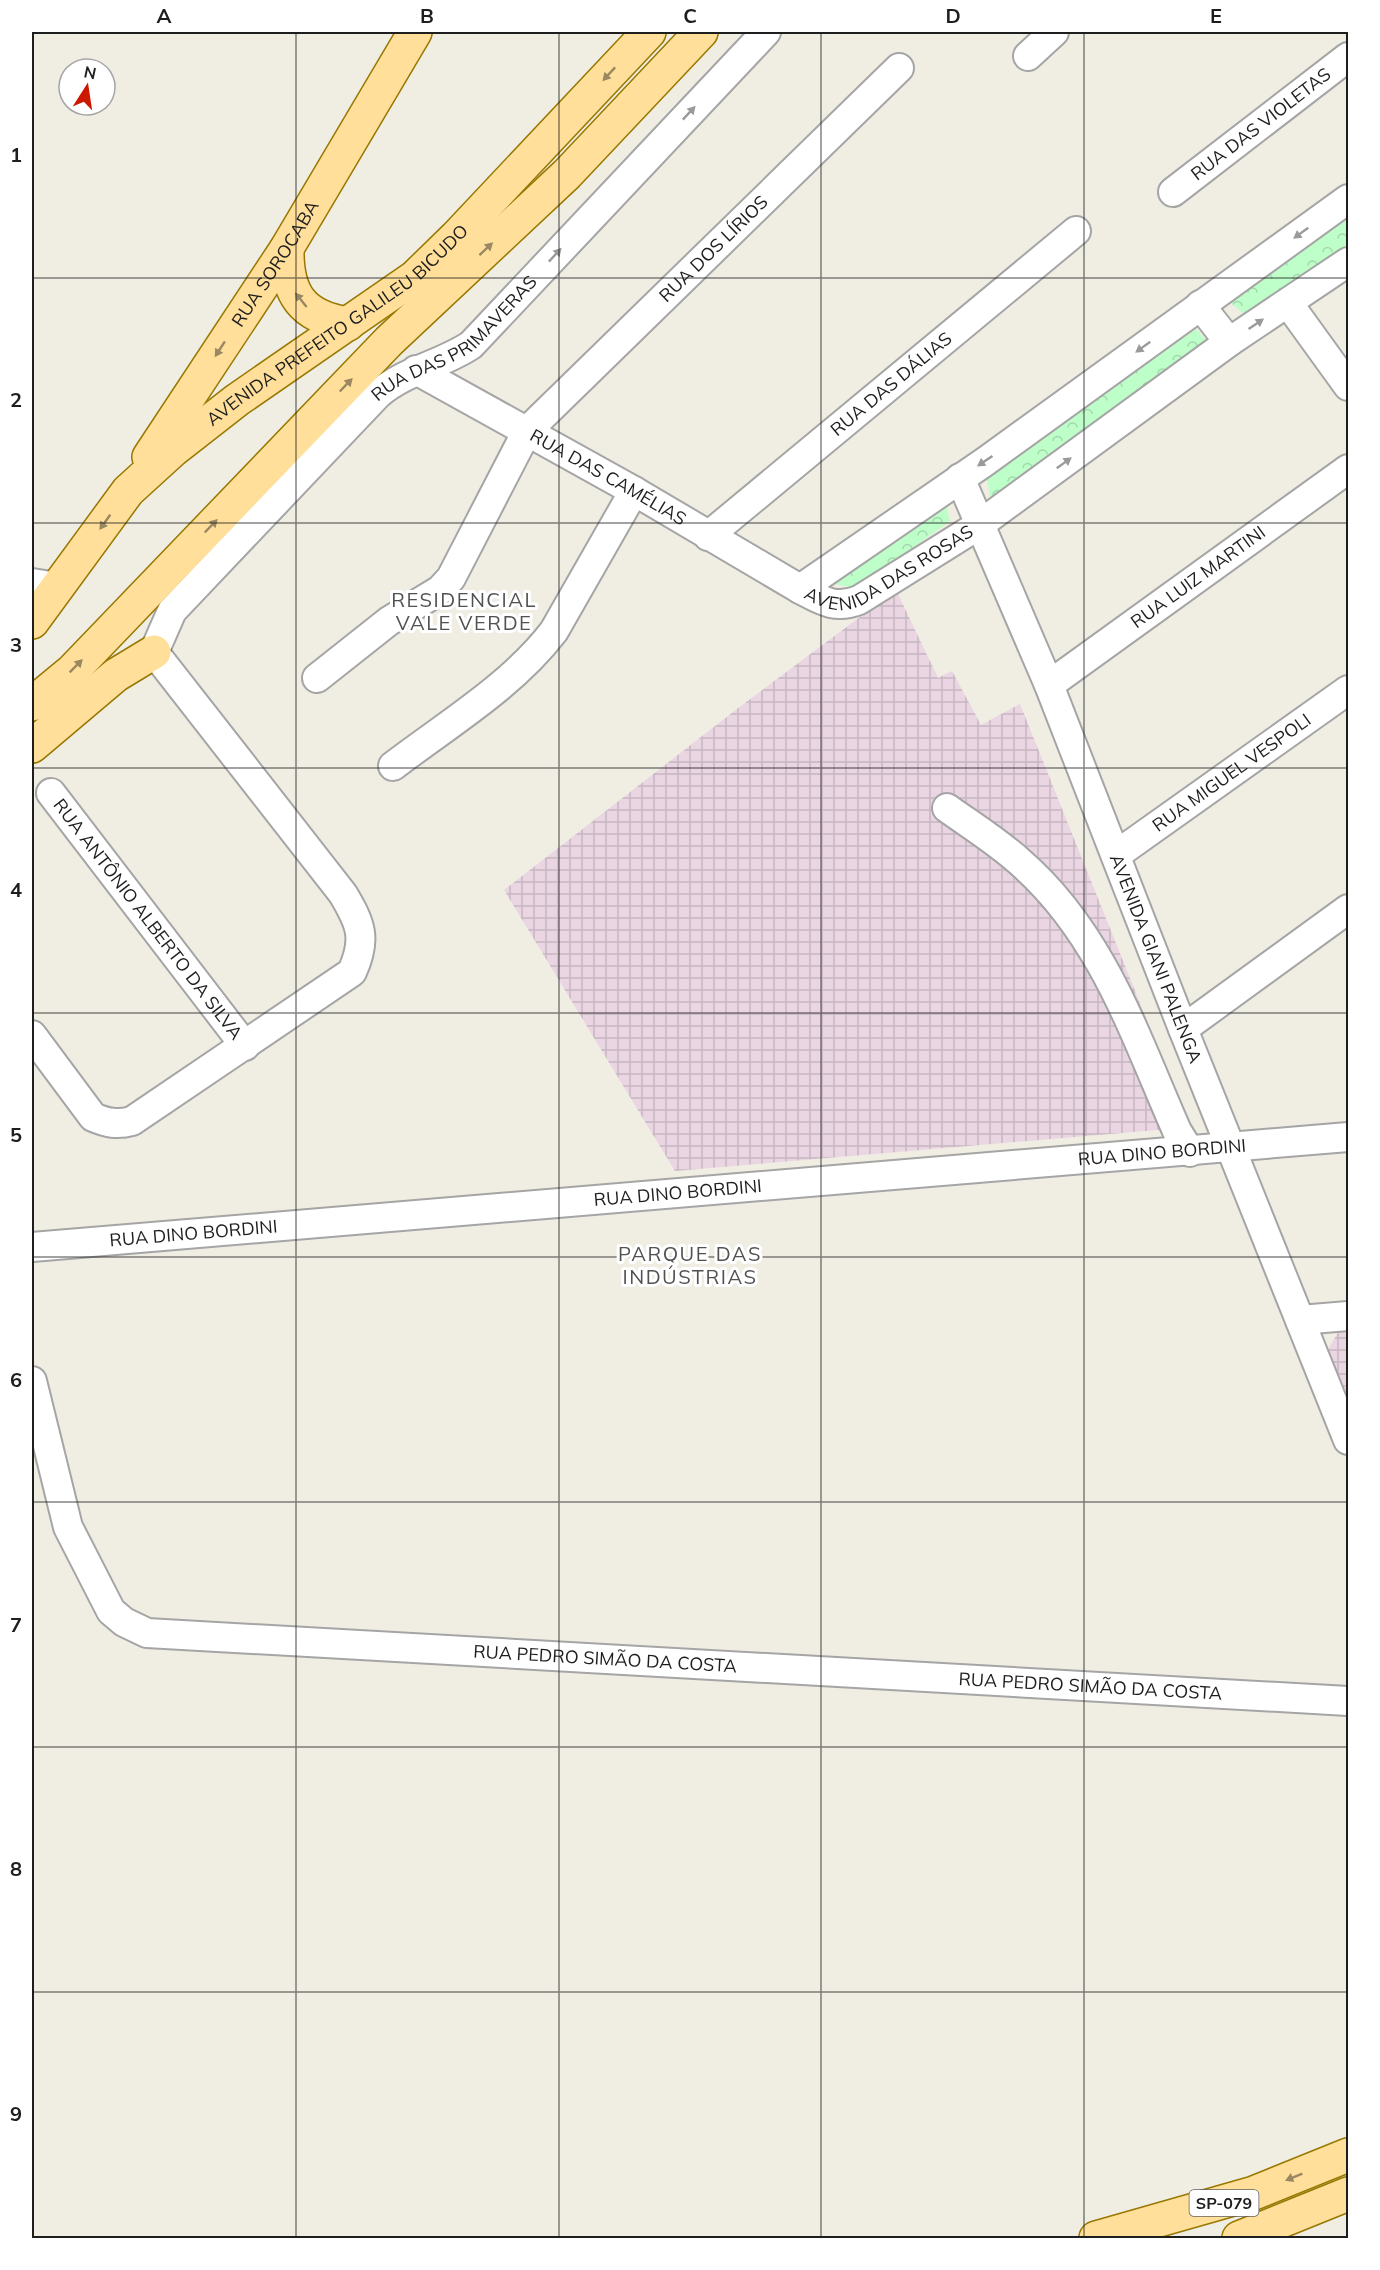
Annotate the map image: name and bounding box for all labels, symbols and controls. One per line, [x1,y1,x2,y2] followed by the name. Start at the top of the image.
[157,3,172,28] text: A
[420,3,434,28] text: B
[683,3,697,28] text: C
[945,3,961,28] text: D
[1210,3,1222,28] text: E
[57,57,117,117] north arrow
[82,61,98,83] text: N
[1186,62,1335,185] street label: RUA DAS VIOLETAS
[603,67,617,81] one-way arrow
[681,106,695,120] one-way arrow
[10,142,22,167] text: 1
[654,190,773,307] street label: RUA DOS LÍRIOS
[226,196,324,331] street label: RUA SOROCABA
[201,219,473,431] street label: AVENIDA PREFEITO GALILEU BICUDO
[1293,227,1309,239] one-way arrow
[478,243,493,256] one-way arrow
[548,248,562,263] one-way arrow
[366,270,542,406] street label: RUA DAS PRIMAVERAS
[294,292,307,308] one-way arrow
[1248,319,1264,330] one-way arrow
[825,327,956,441] street label: RUA DAS DÁLIAS
[215,341,226,358] one-way arrow
[1135,341,1151,353] one-way arrow
[339,378,353,392] one-way arrow
[10,387,22,412] text: 2
[526,424,691,530] street label: RUA DAS CAMÉLIAS
[977,455,993,467] one-way arrow
[1056,457,1072,469] one-way arrow
[99,513,111,529] one-way arrow
[204,519,218,533] one-way arrow
[801,520,977,616] street label: AVENIDA DAS ROSAS
[1126,521,1270,633] street label: RUA LUIZ MARTINI
[391,587,537,635] district label: RESIDENCIAL VALE VERDE
[10,632,22,657] text: 3
[69,660,83,674] one-way arrow
[1148,708,1315,836] street label: RUA MIGUEL VESPOLI
[48,794,248,1044] street label: RUA ANTÔNIO ALBERTO DA SILVA
[1105,851,1207,1066] street label: AVENIDA GIANI PALENGA
[10,877,22,902] text: 4
[10,1122,22,1147] text: 5
[1077,1134,1247,1171] street label: RUA DINO BORDINI
[593,1174,763,1211] street label: RUA DINO BORDINI
[108,1215,278,1251] street label: RUA DINO BORDINI
[618,1241,762,1289] district label: PARQUE DAS INDÚSTRIAS
[10,1367,22,1392] text: 6
[10,1612,22,1637] text: 7
[473,1639,737,1677] street label: RUA PEDRO SIMÃO DA COSTA
[958,1667,1223,1705] street label: RUA PEDRO SIMÃO DA COSTA
[10,1856,22,1881] text: 8
[10,2101,22,2126] text: 9
[1285,2173,1303,2182] one-way arrow
[1190,2190,1258,2216] road number: SP-079

